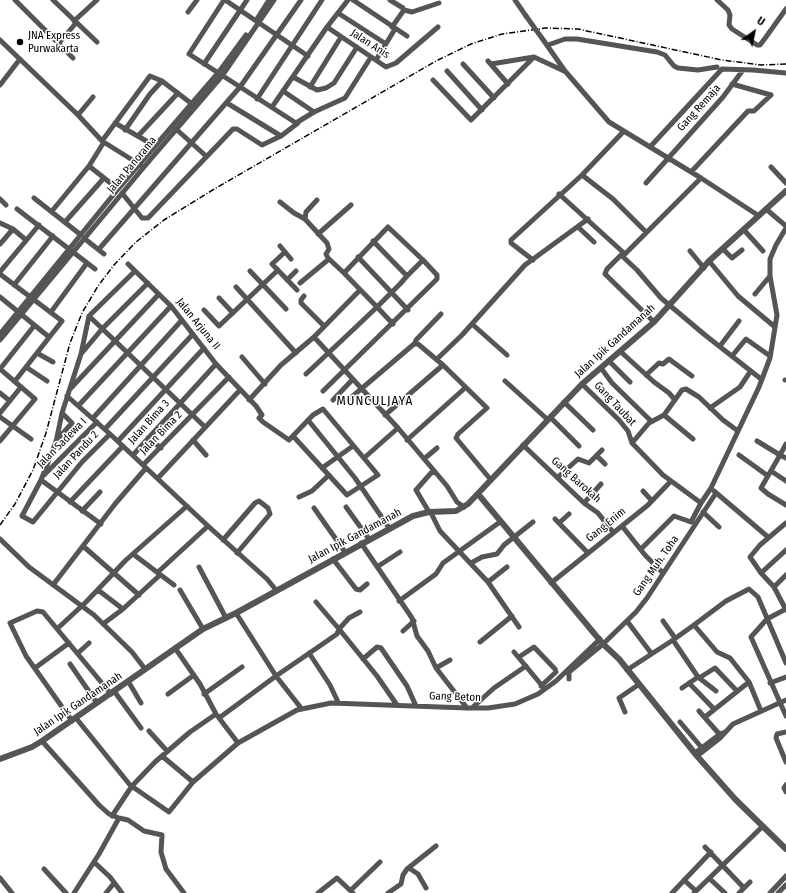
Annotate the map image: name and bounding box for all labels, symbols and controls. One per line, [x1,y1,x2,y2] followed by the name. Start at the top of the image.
[734,12,774,52] north arrow
[755,14,767,29] text: U
[348,26,392,62] street label: Jalan Anis
[28,29,80,55] place label: JNA Express Purwakarta
[15,37,25,47] marker: JNA Express Purwakarta
[675,82,723,134] street label: Gang Remaja
[105,134,159,196] street label: Jalan Panorama
[173,296,223,352] street label: Jalan Arjuna II
[572,301,658,381] street label: Jalan Ipik Gandamanah
[591,379,639,429] street label: Gang Taubat
[337,393,413,409] district label: MUNCULJAYA
[126,397,172,447] street label: Jalan Bima 3
[137,409,185,457] street label: Jalan Bima 2
[34,415,90,471] street label: Jalan Sadewa I
[51,428,101,482] street label: Jalan Pandu 2
[549,454,603,506] street label: Gang Barokah
[583,505,629,545] street label: Gang Enim
[306,506,404,566] street label: Jalan Ipik Gandamanah
[630,533,682,599] street label: Gang Muh. Toha
[31,670,125,738] street label: Jalan Ipik Gandamanah
[429,690,481,704] street label: Gang Beton

